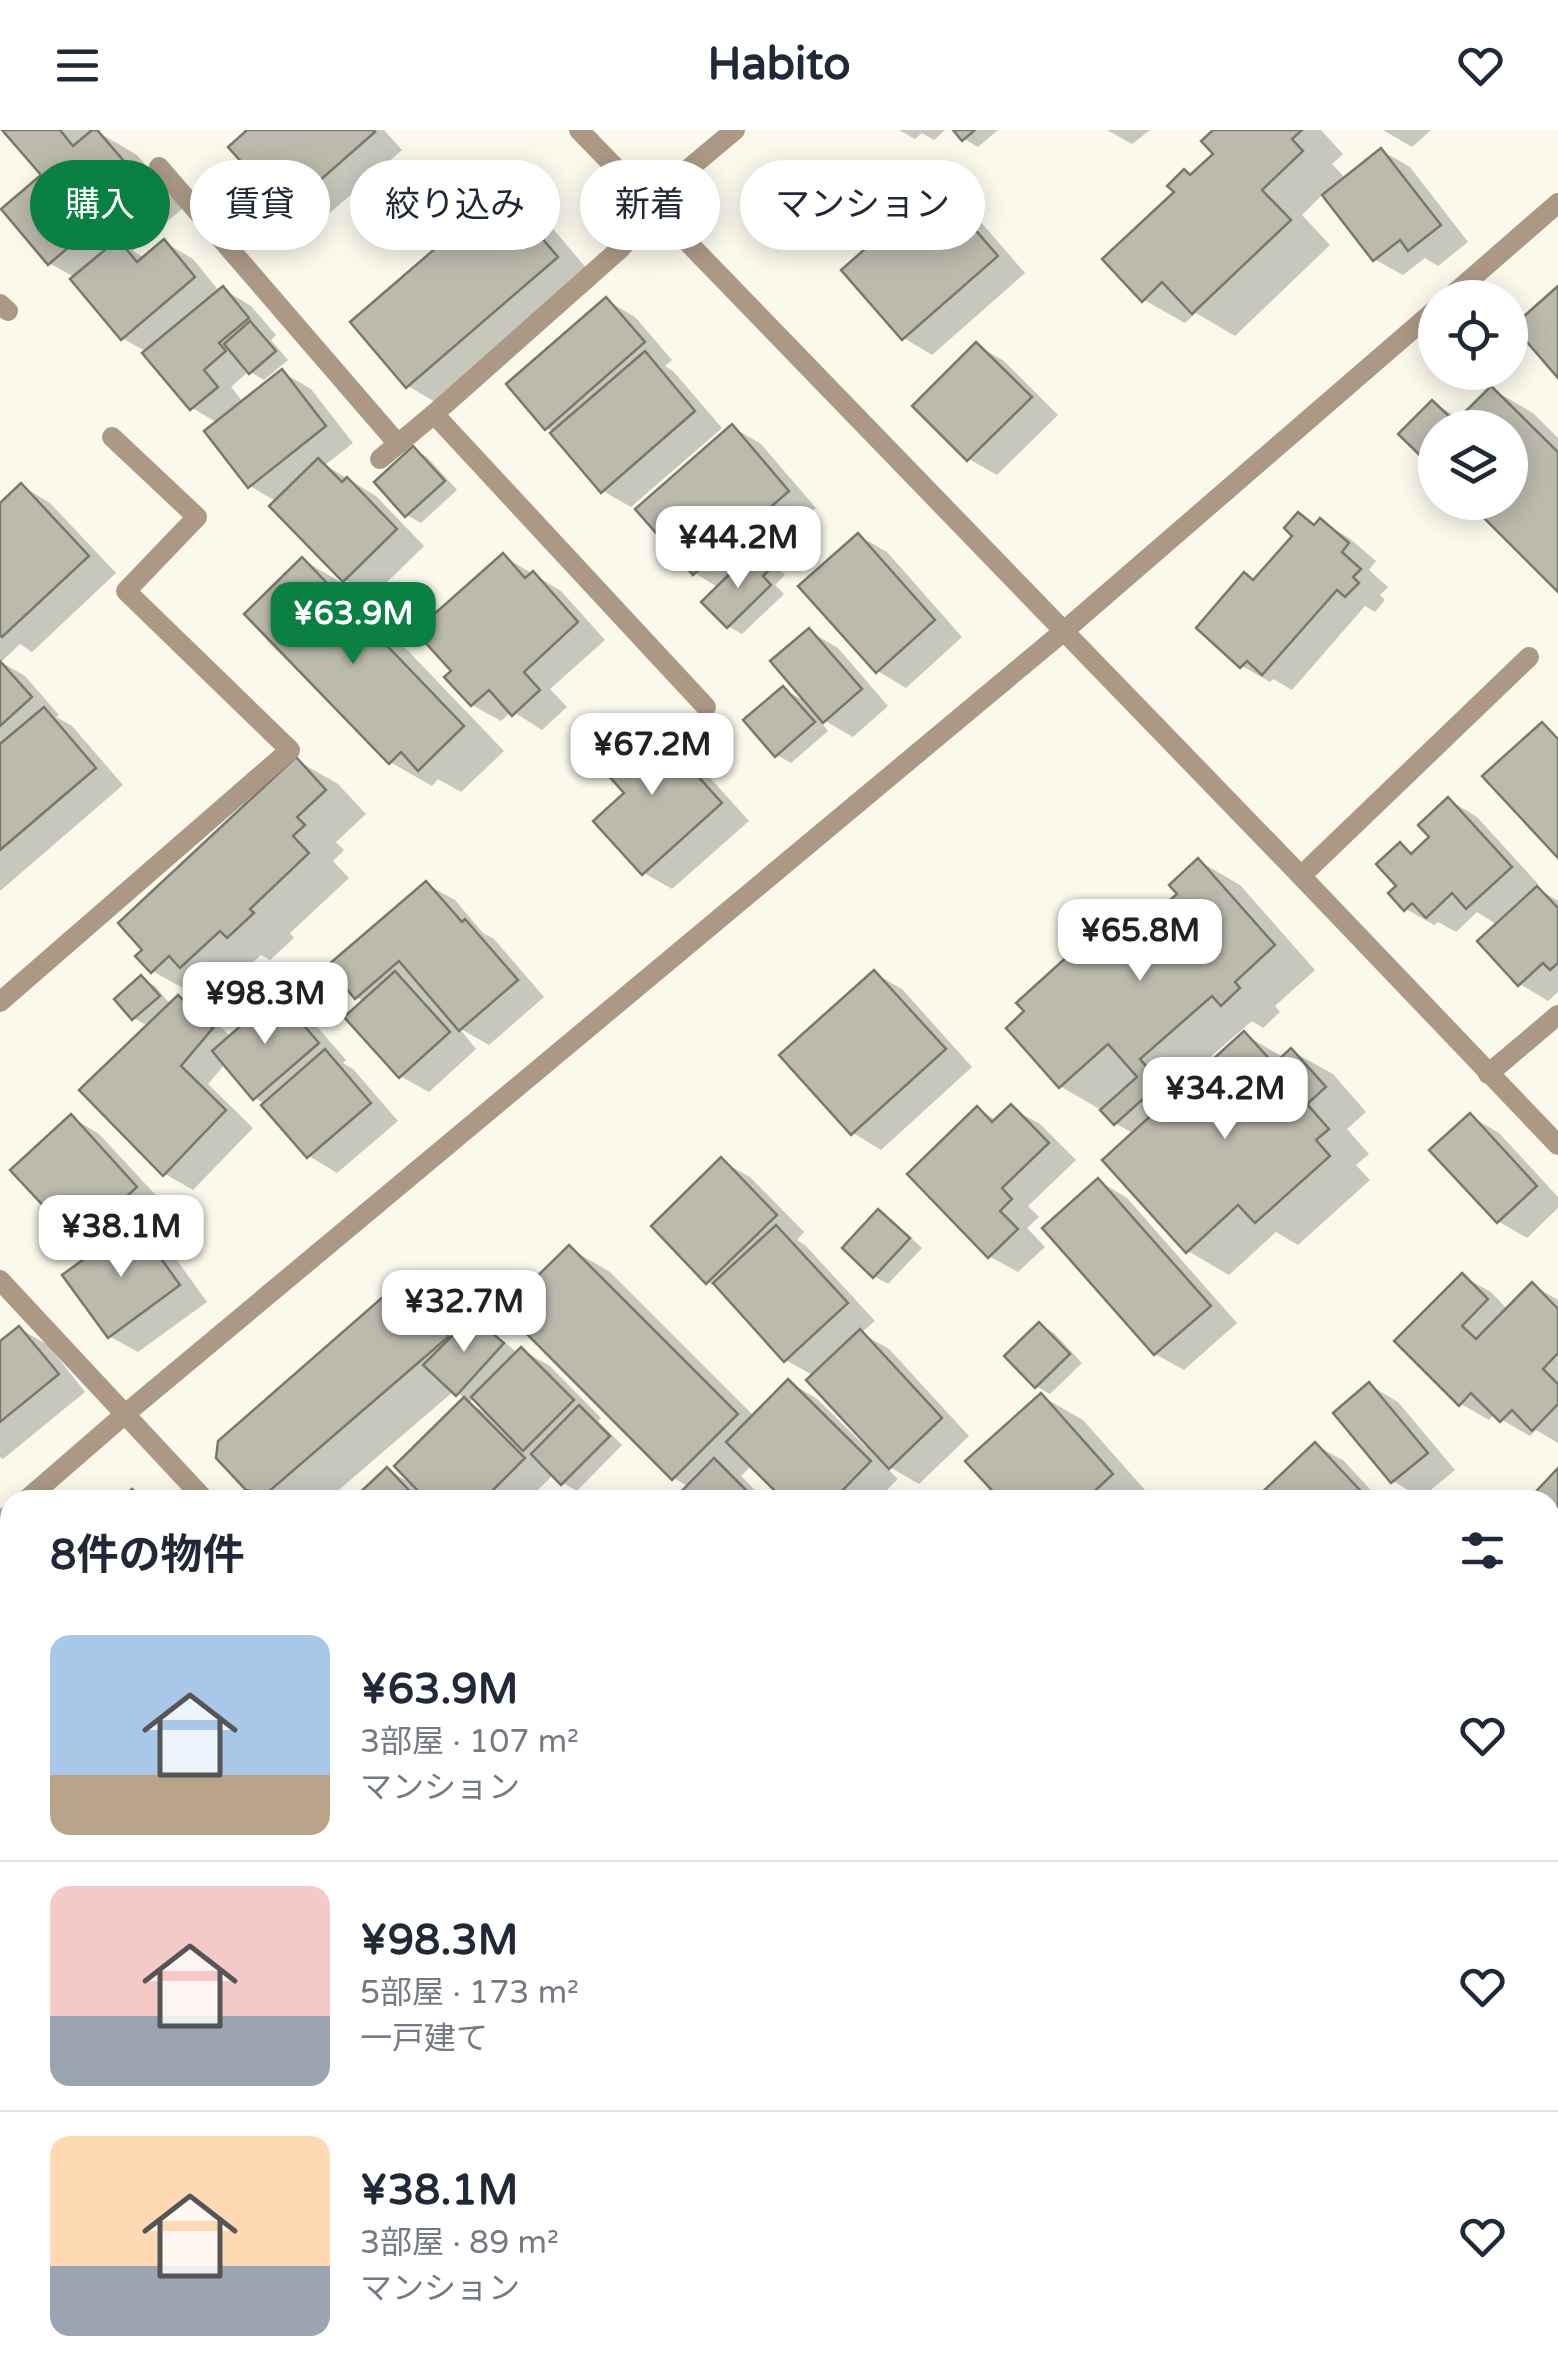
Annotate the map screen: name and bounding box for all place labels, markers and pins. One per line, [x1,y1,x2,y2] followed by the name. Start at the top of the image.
[657,506,819,591] pin: ¥44.2M
[272,582,434,667] pin: ¥63.9M
[571,713,733,798] pin: ¥67.2M
[1059,899,1221,984] pin: ¥65.8M
[184,962,346,1047] pin: ¥98.3M
[1144,1057,1306,1142] pin: ¥34.2M
[40,1195,202,1280] pin: ¥38.1M
[383,1270,545,1355] pin: ¥32.7M

